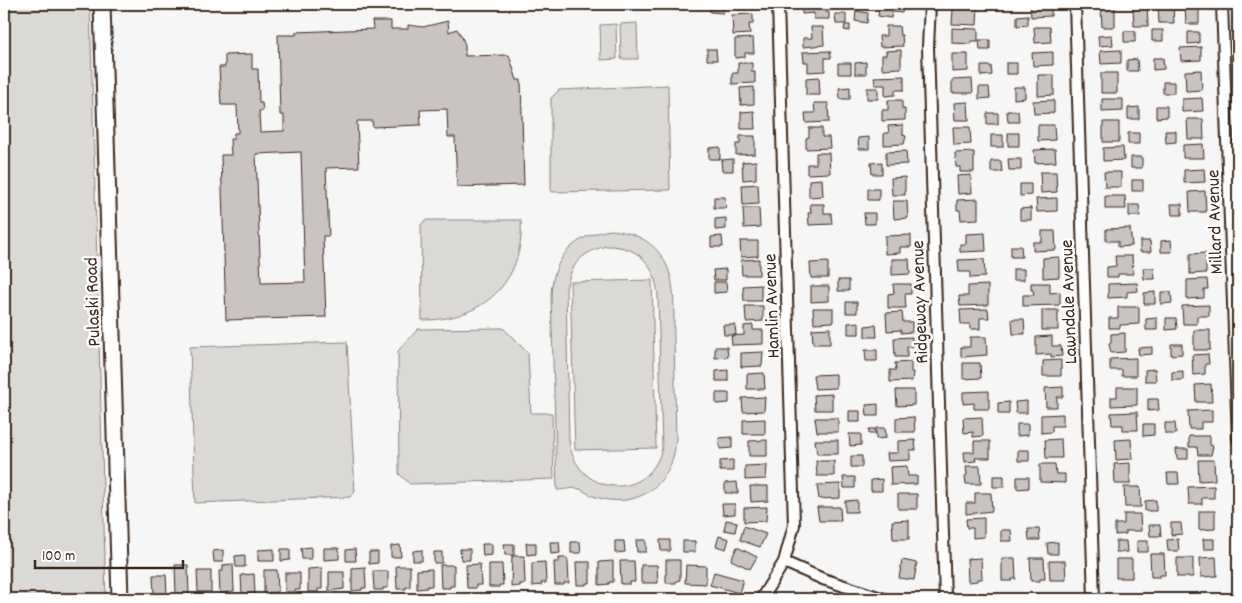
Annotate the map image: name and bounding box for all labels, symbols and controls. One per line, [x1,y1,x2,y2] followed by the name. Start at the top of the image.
[1201,169,1232,275] street label: Millard Avenue
[1055,239,1086,365] street label: Lawndale Avenue
[906,240,937,364] street label: Ridgeway Avenue
[758,253,789,359] street label: Hamlin Avenue
[79,257,110,347] street label: Pulaski Road
[35,538,182,570] scale bar
[42,546,75,568] text: 100 m

